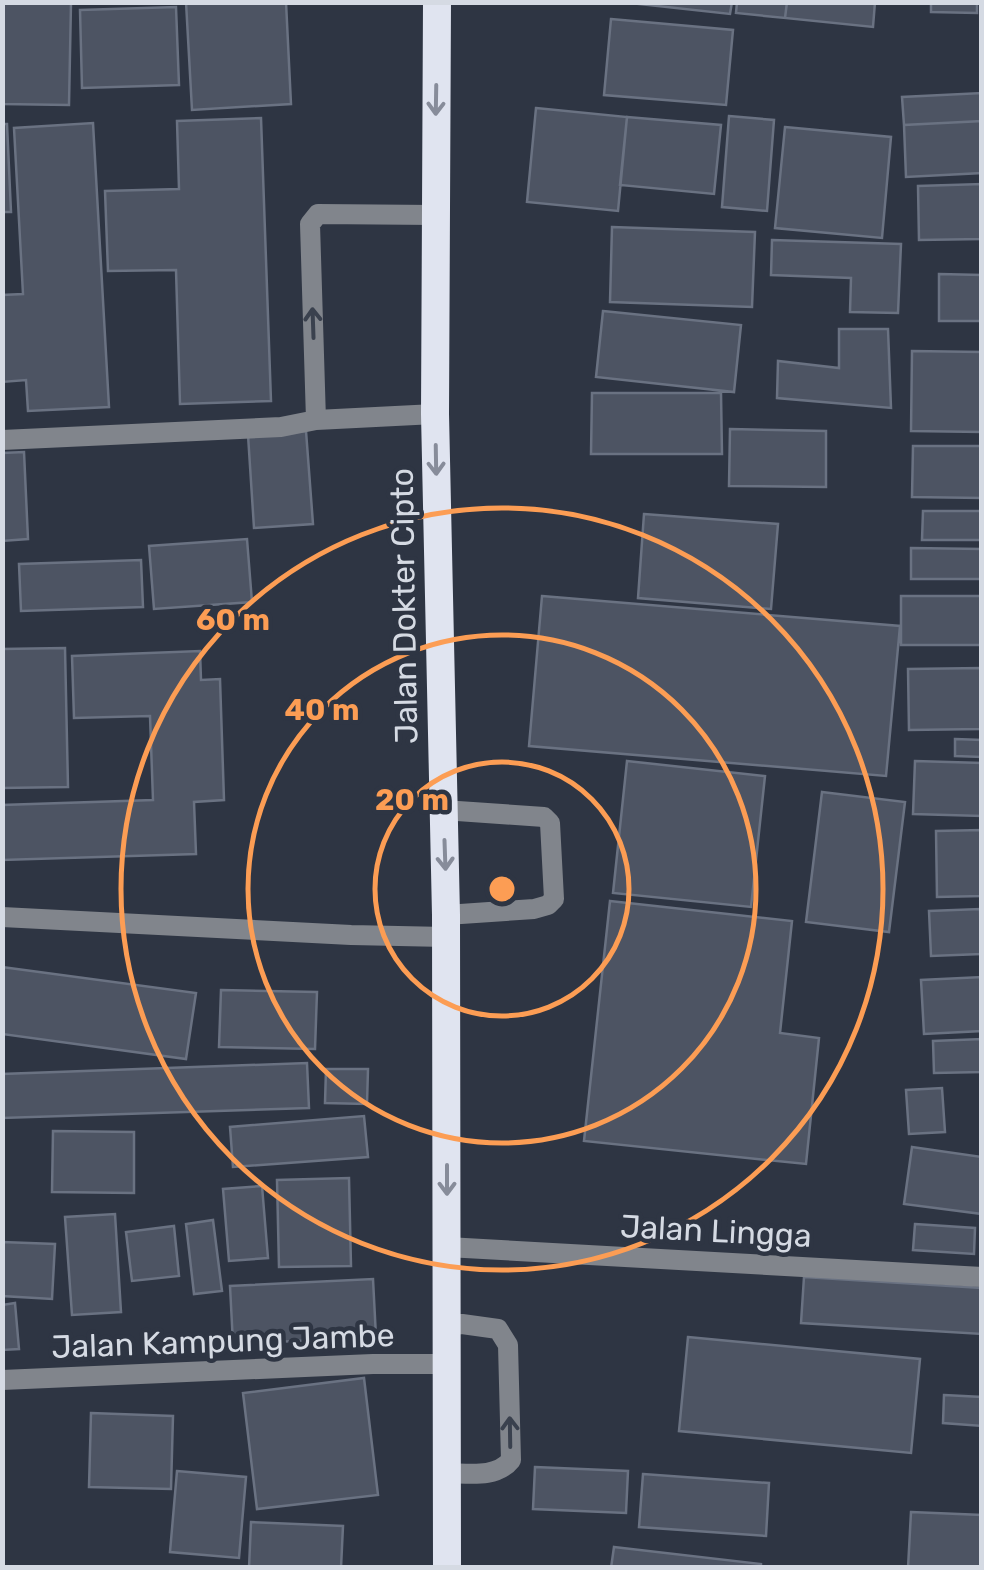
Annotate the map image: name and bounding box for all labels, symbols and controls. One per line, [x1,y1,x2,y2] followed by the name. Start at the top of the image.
[426,82,446,115] one-way arrow
[303,307,322,339] one-way arrow
[427,443,446,475] one-way arrow
[383,468,425,744] street label: Jalan Dokter Cipto
[196,602,270,638] text: 60 m
[285,692,359,728] text: 40 m
[375,782,449,818] text: 20 m
[435,838,454,870] one-way arrow
[484,871,520,907] centre of rings
[438,1162,456,1195] one-way arrow
[619,1207,813,1255] street label: Jalan Lingga
[51,1316,395,1366] street label: Jalan Kampung Jambe
[501,1417,520,1449] one-way arrow

